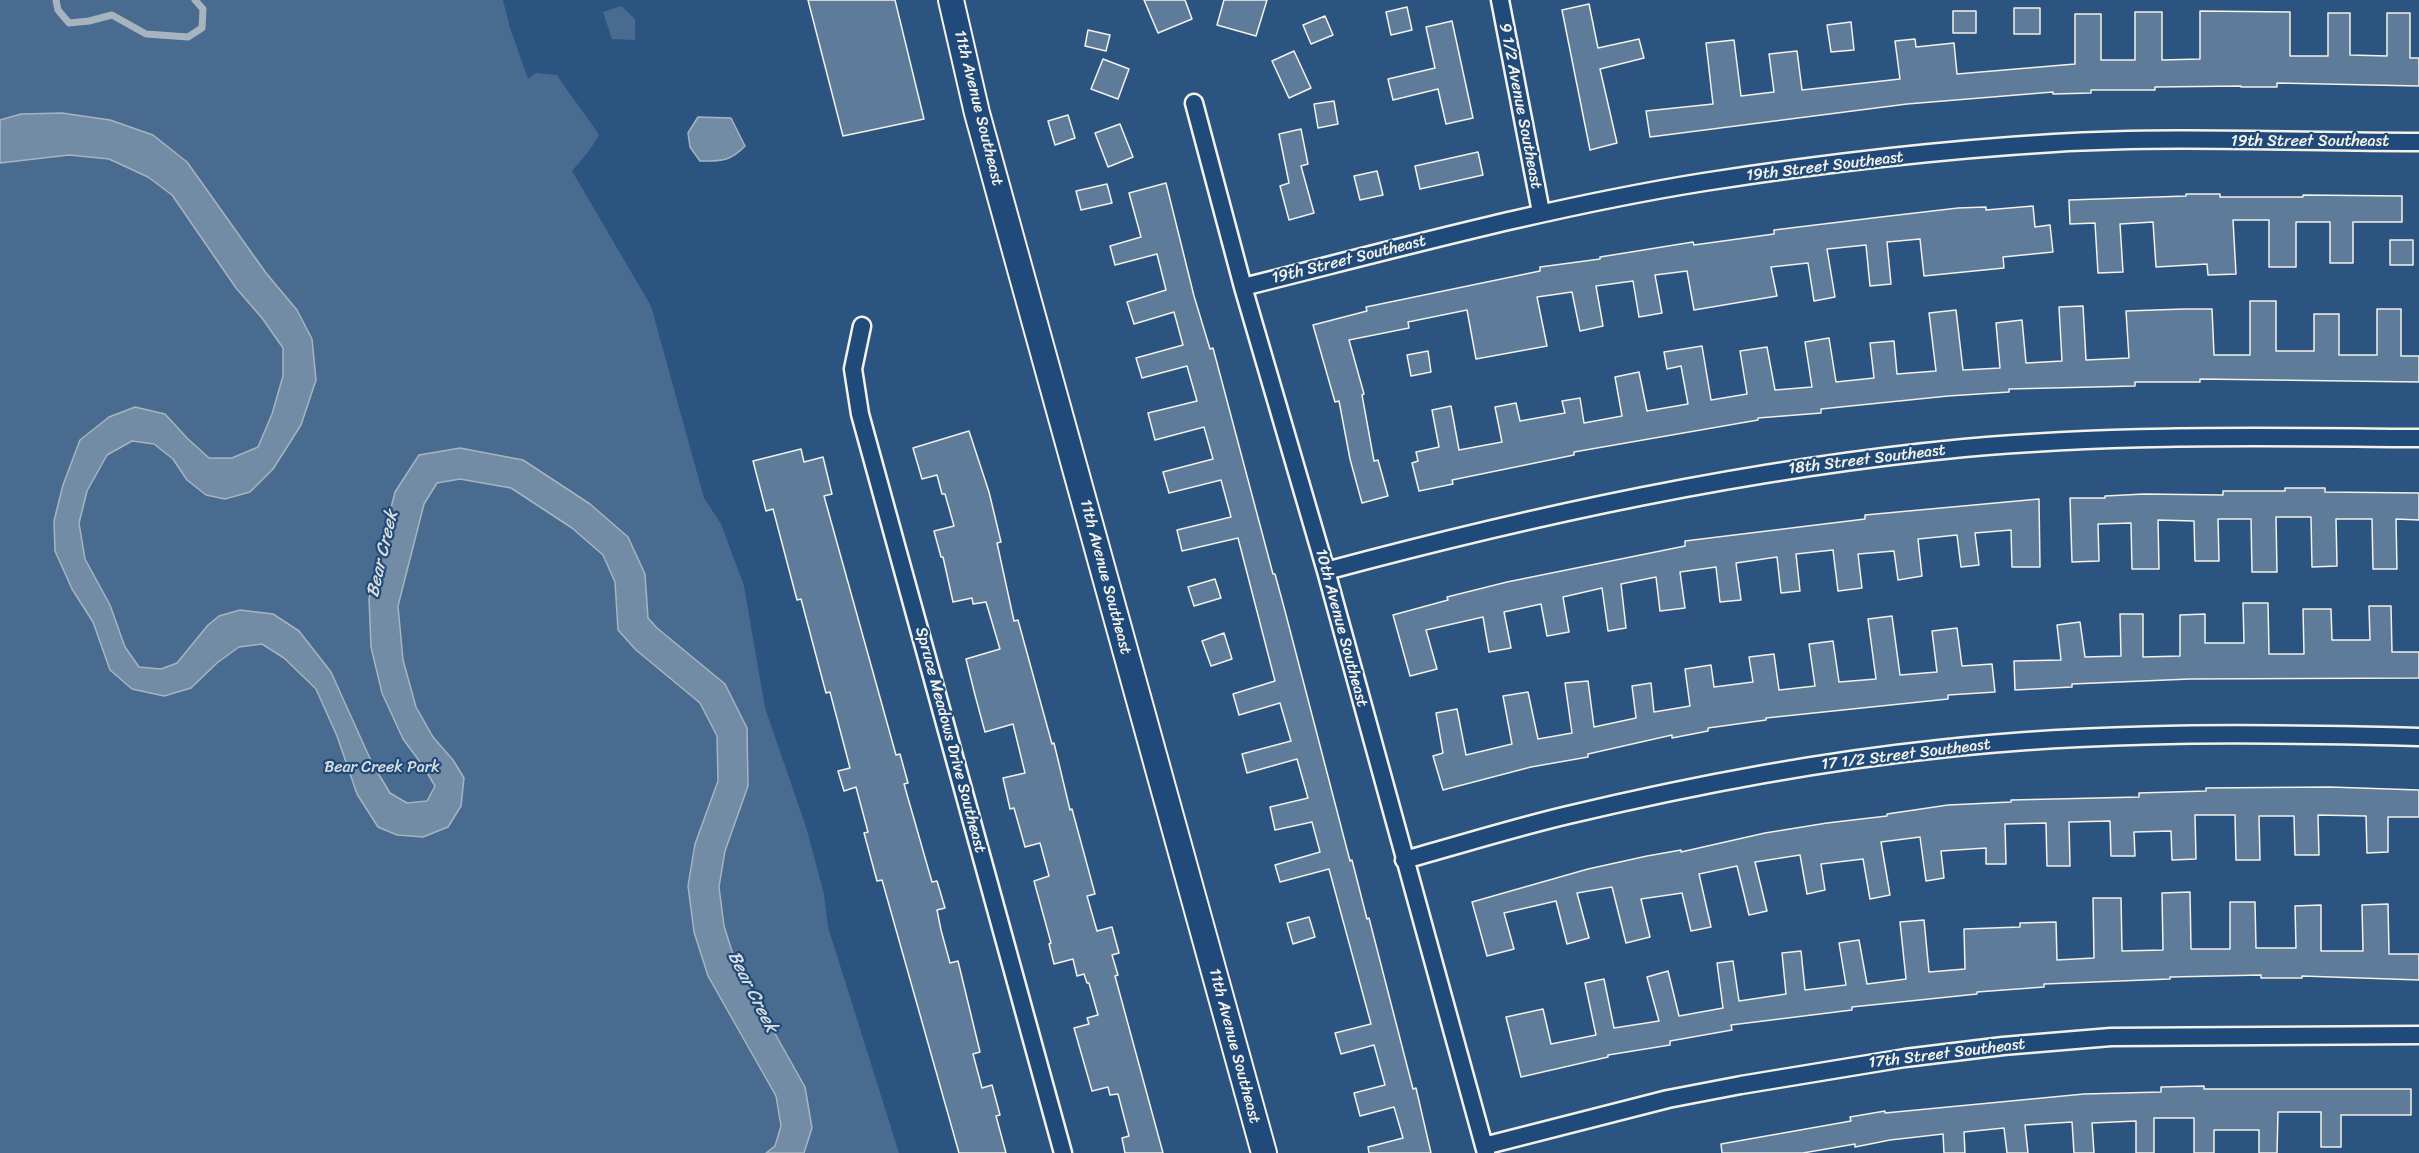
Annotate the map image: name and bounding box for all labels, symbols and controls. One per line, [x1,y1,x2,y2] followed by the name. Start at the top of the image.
[1494,21,1546,191] street label: 9 1/2 Avenue Southeast
[949,28,1007,188] street label: 11th Avenue Southeast
[2231,132,2389,152] street label: 19th Street Southeast
[1745,148,1905,186] street label: 19th Street Southeast
[1270,232,1428,288] street label: 19th Street Southeast
[1787,441,1947,479] street label: 18th Street Southeast
[1075,497,1135,657] street label: 11th Avenue Southeast
[363,509,403,599] water label: Bear Creek
[1311,547,1371,709] street label: 10th Avenue Southeast
[911,625,989,855] street label: Spruce Meadows Drive Southeast
[1820,735,1992,775] street label: 17 1/2 Street Southeast
[324,758,440,778] park label: Bear Creek Park
[722,948,782,1036] water label: Bear Creek
[1204,966,1264,1126] street label: 11th Avenue Southeast
[1868,1035,2026,1073] street label: 17th Street Southeast

